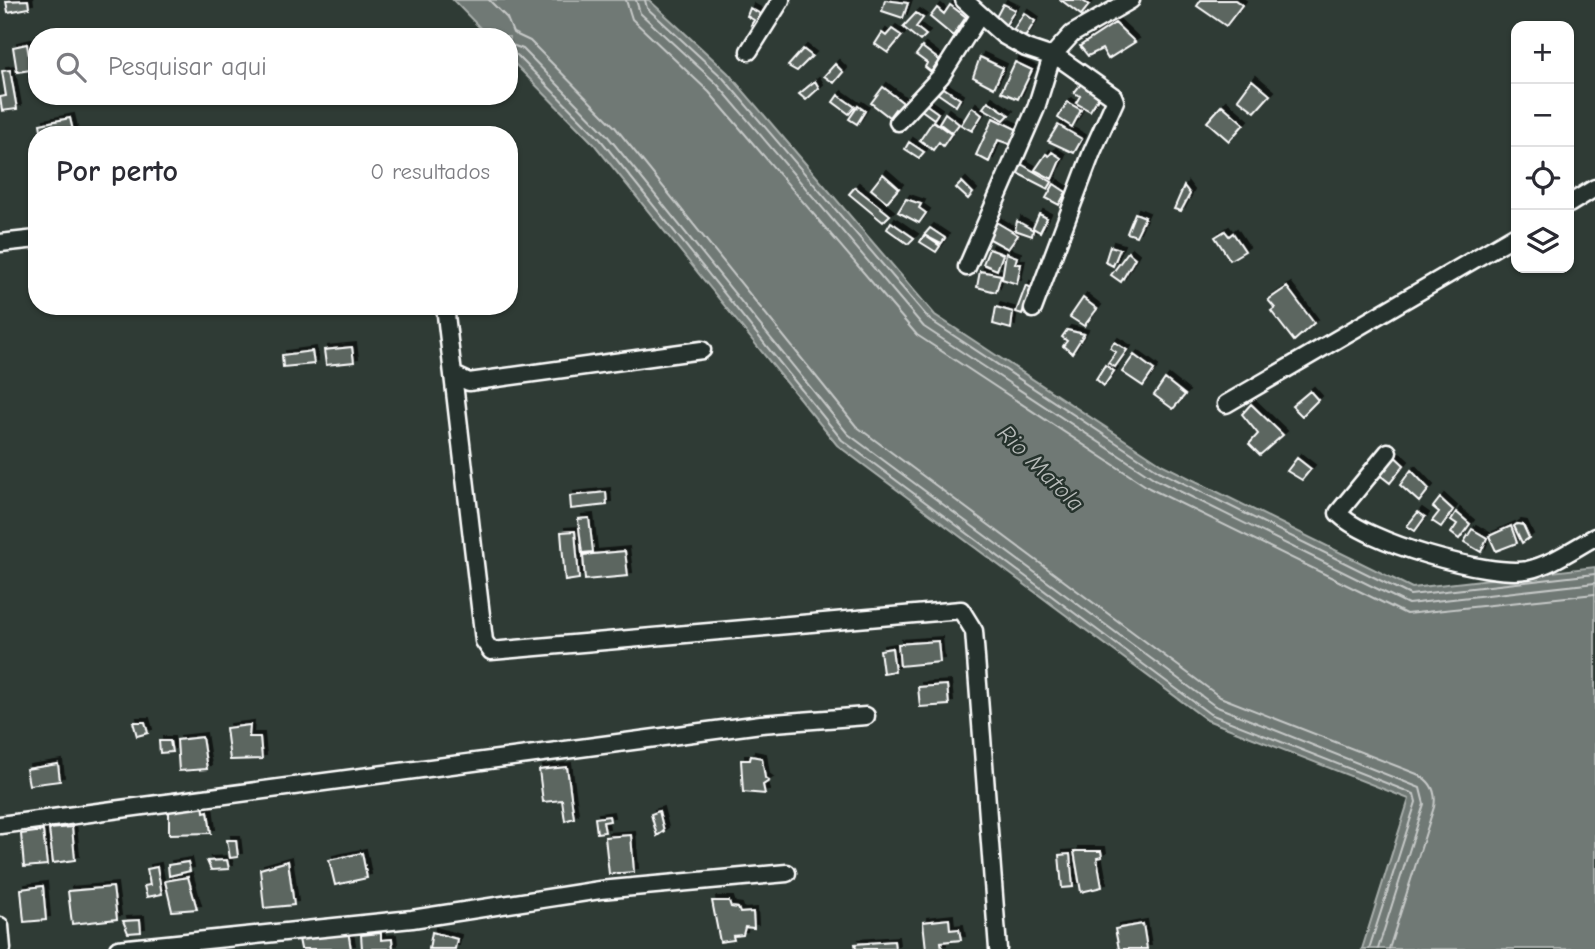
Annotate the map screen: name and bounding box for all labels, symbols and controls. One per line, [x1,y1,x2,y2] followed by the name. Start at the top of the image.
[1511,21,1574,273] map controls
[1511,21,1574,84] button: +
[28,28,518,105] search box
[52,48,90,86] icon: search
[108,52,267,82] text: Pesquisar aqui
[1511,84,1574,147] button: −
[1511,147,1574,210] button: locate
[56,154,178,189] text: Por perto
[370,158,490,185] text: 0 resultados
[1511,210,1574,273] button: layers
[992,419,1090,517] water label: Rio Matola

